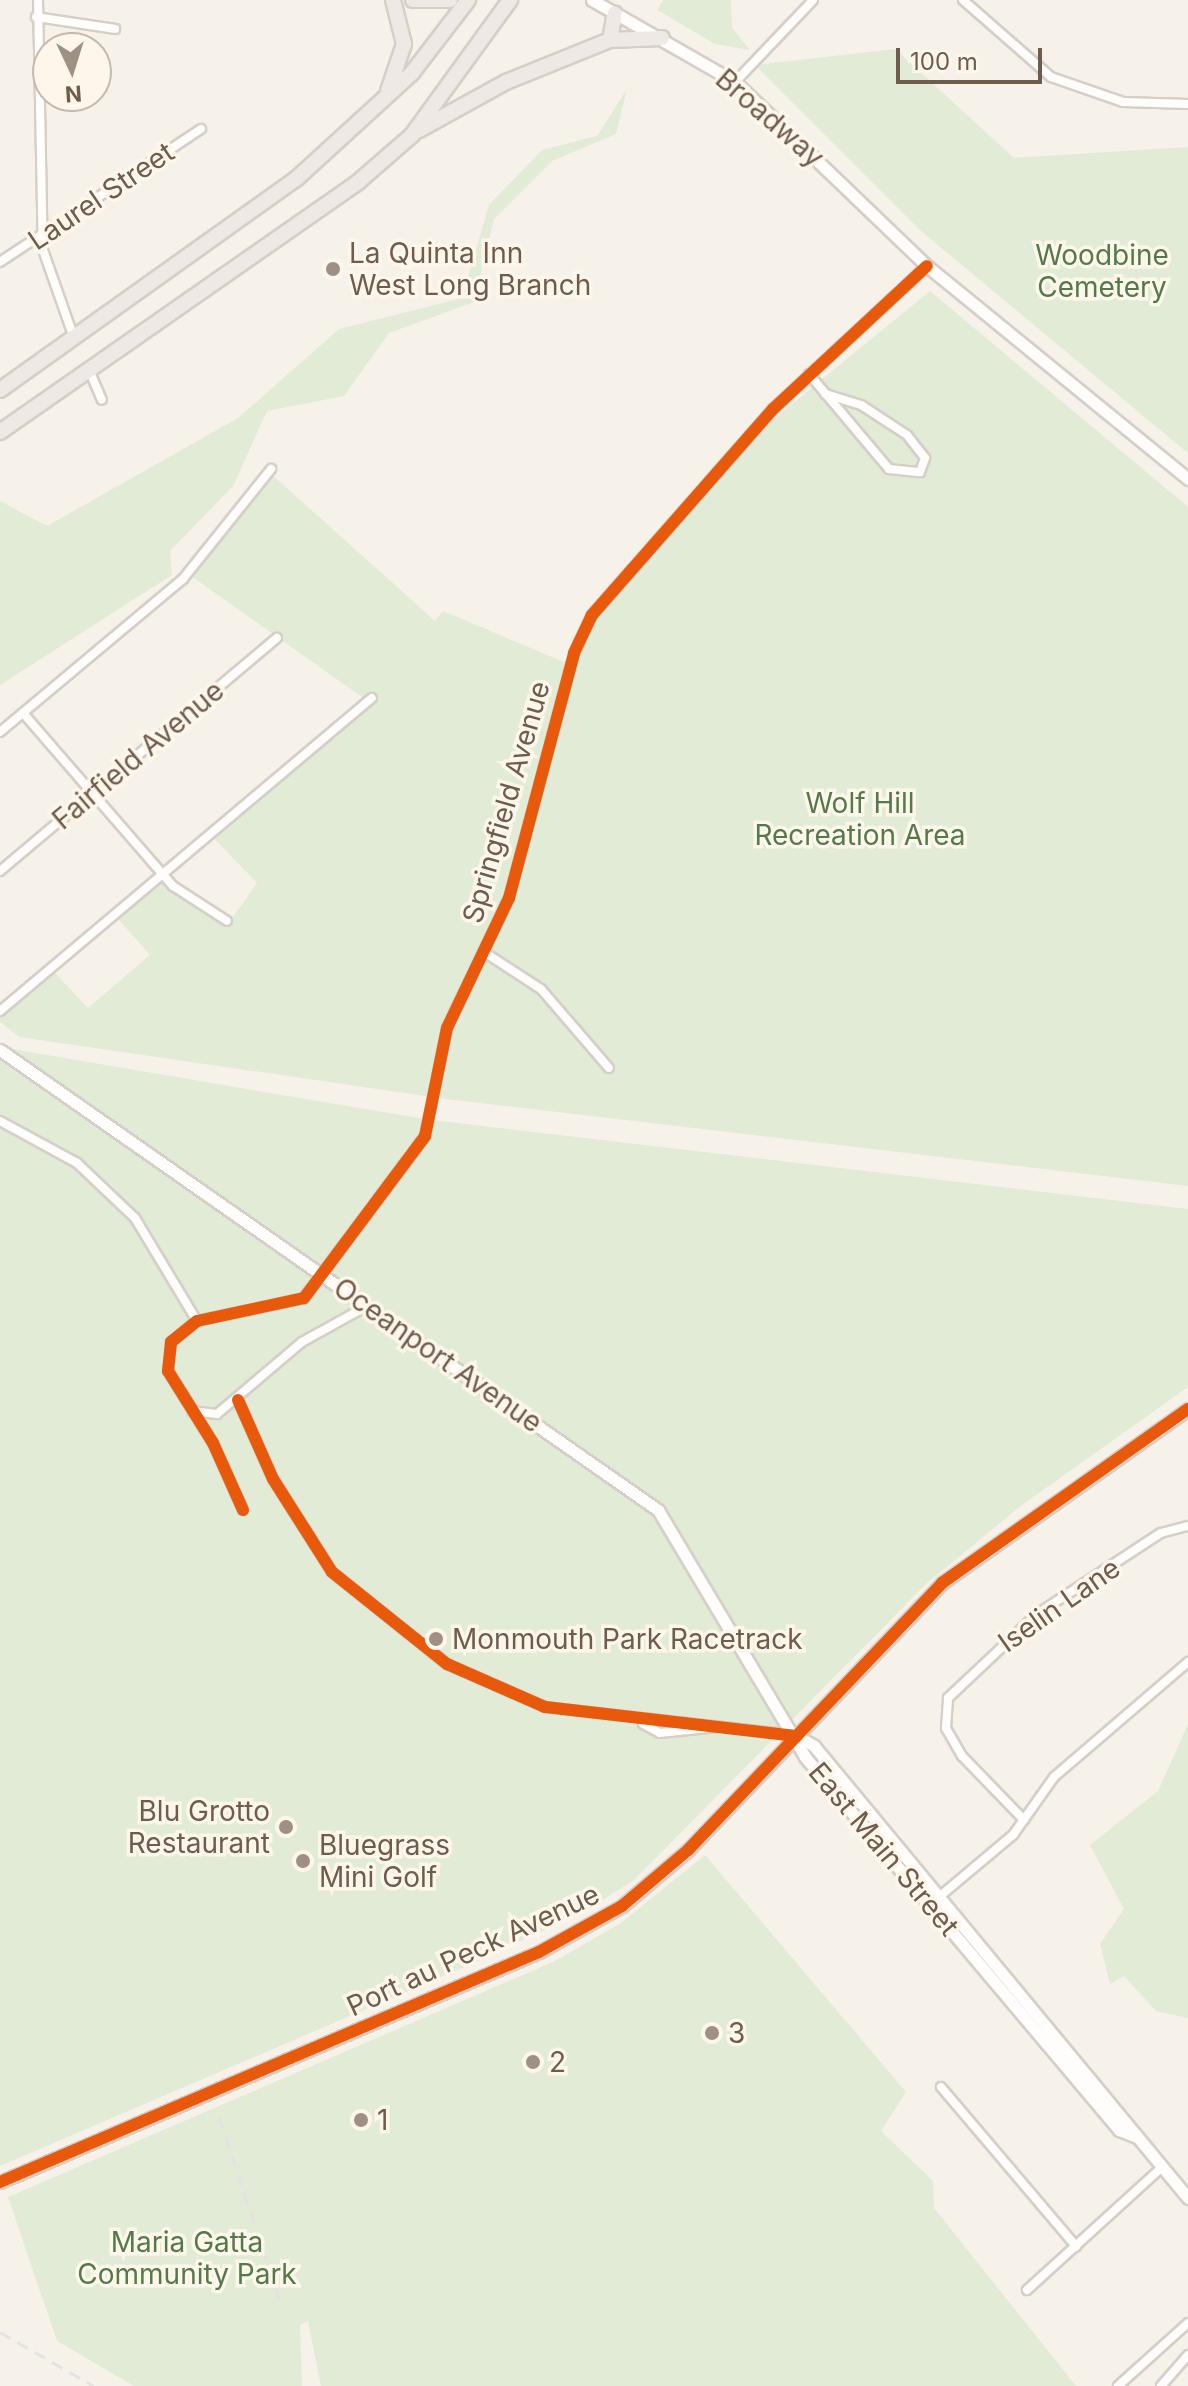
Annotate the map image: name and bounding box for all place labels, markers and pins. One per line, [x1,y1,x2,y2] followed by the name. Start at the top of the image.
[349,236,591,302] place label: La Quinta Inn West Long Branch
[324,260,342,278] marker: La Quinta Inn West Long Branch
[452,1622,803,1656] place label: Monmouth Park Racetrack
[427,1630,445,1648] marker: Monmouth Park Racetrack
[128,1794,270,1860] place label: Blu Grotto Restaurant
[277,1818,295,1836] marker: Blu Grotto Restaurant
[319,1828,450,1894] place label: Bluegrass Mini Golf
[294,1852,312,1870] marker: Bluegrass Mini Golf
[728,2016,745,2050] place label: 3
[703,2024,721,2042] marker: 3
[549,2045,566,2079] place label: 2
[524,2053,542,2071] marker: 2
[377,2103,388,2137] place label: 1
[352,2111,370,2129] marker: 1

